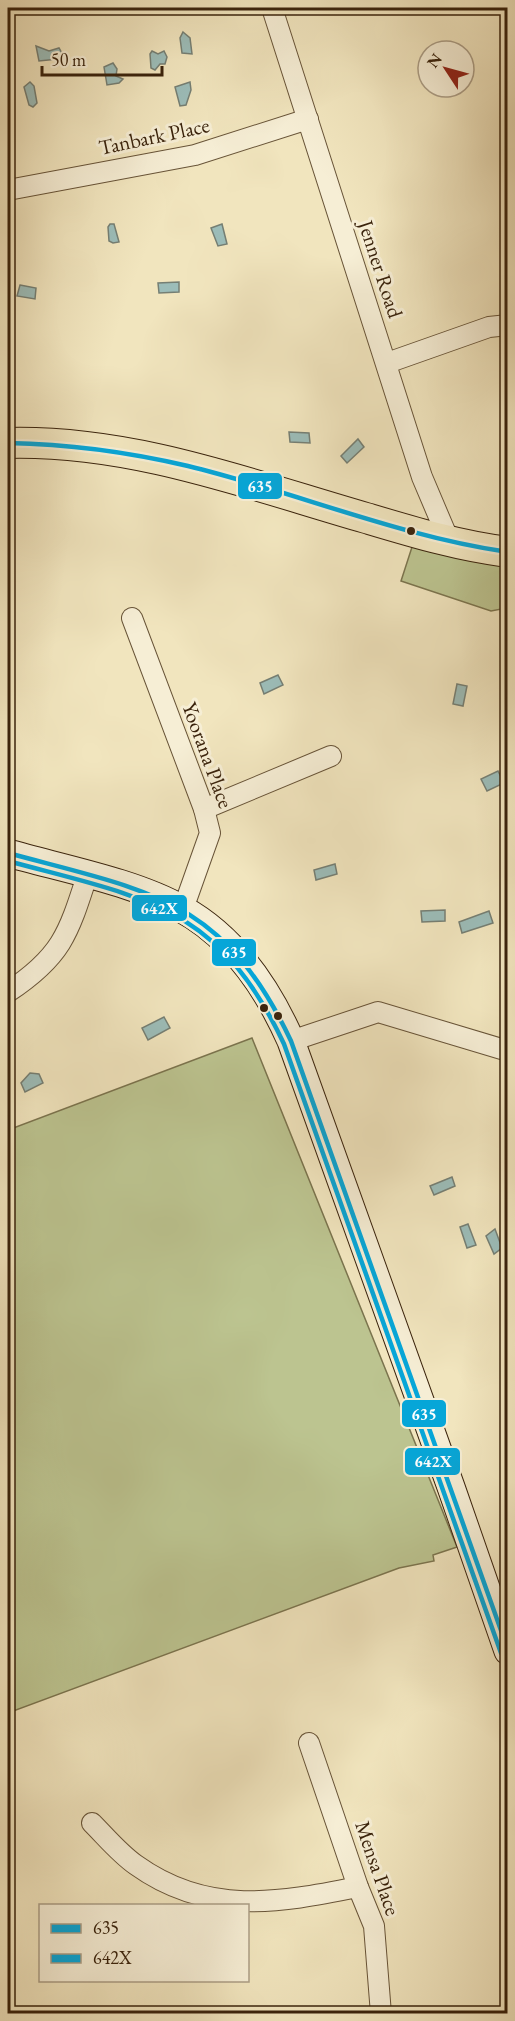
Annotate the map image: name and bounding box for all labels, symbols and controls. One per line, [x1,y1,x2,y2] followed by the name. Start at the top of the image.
[42,39,162,77] scale bar
[416,39,476,99] north arrow
[51,48,86,71] text: 50 m
[422,49,447,72] text: N
[96,111,212,161] street label: Tanbark Place
[352,215,410,321] street label: Jenner Road
[237,472,283,500] line badge: 635
[247,476,273,497] text: 635
[405,525,417,537] unlabelled marker
[176,698,240,812] street label: Yoorana Place
[131,894,188,922] line badge: 642X
[140,898,178,919] text: 642X
[211,938,257,967] line badge: 635
[221,942,247,963] text: 635
[258,1002,270,1014] unlabelled marker
[272,1010,284,1022] unlabelled marker
[401,1399,447,1428] line badge: 635
[411,1404,437,1425] text: 635
[404,1447,461,1476] line badge: 642X
[414,1451,452,1472] text: 642X
[349,1817,407,1919] street label: Mensa Place
[39,1904,249,1982] legend
[93,1916,119,1939] text: 635
[93,1946,132,1969] text: 642X

